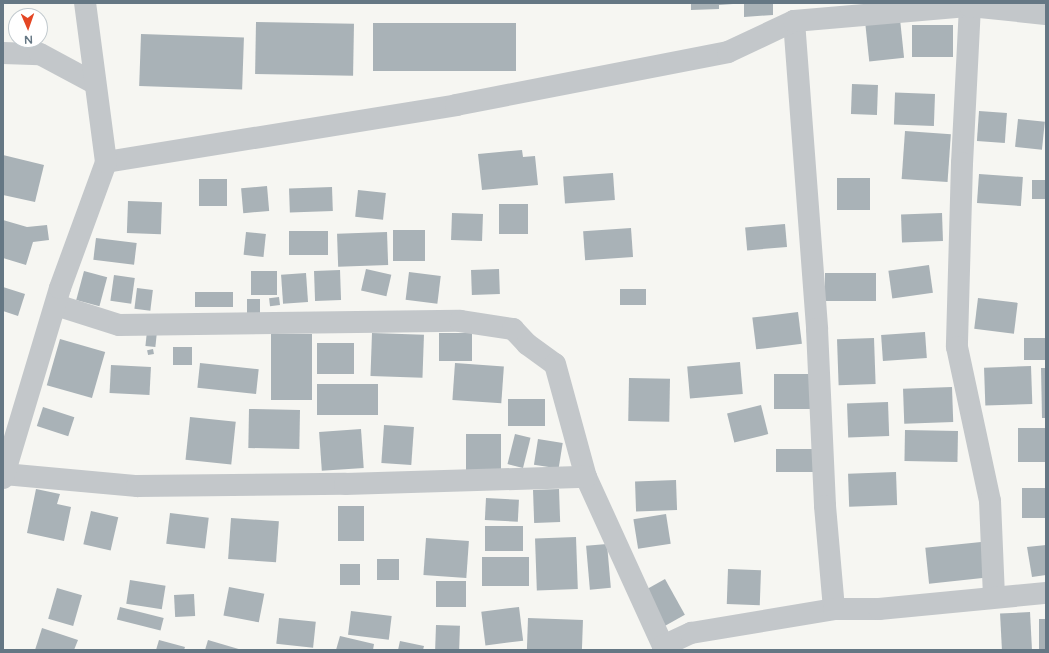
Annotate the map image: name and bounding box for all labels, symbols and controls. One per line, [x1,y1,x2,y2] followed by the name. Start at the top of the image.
[8,8,48,48] north arrow
[24,33,33,46] text: N

